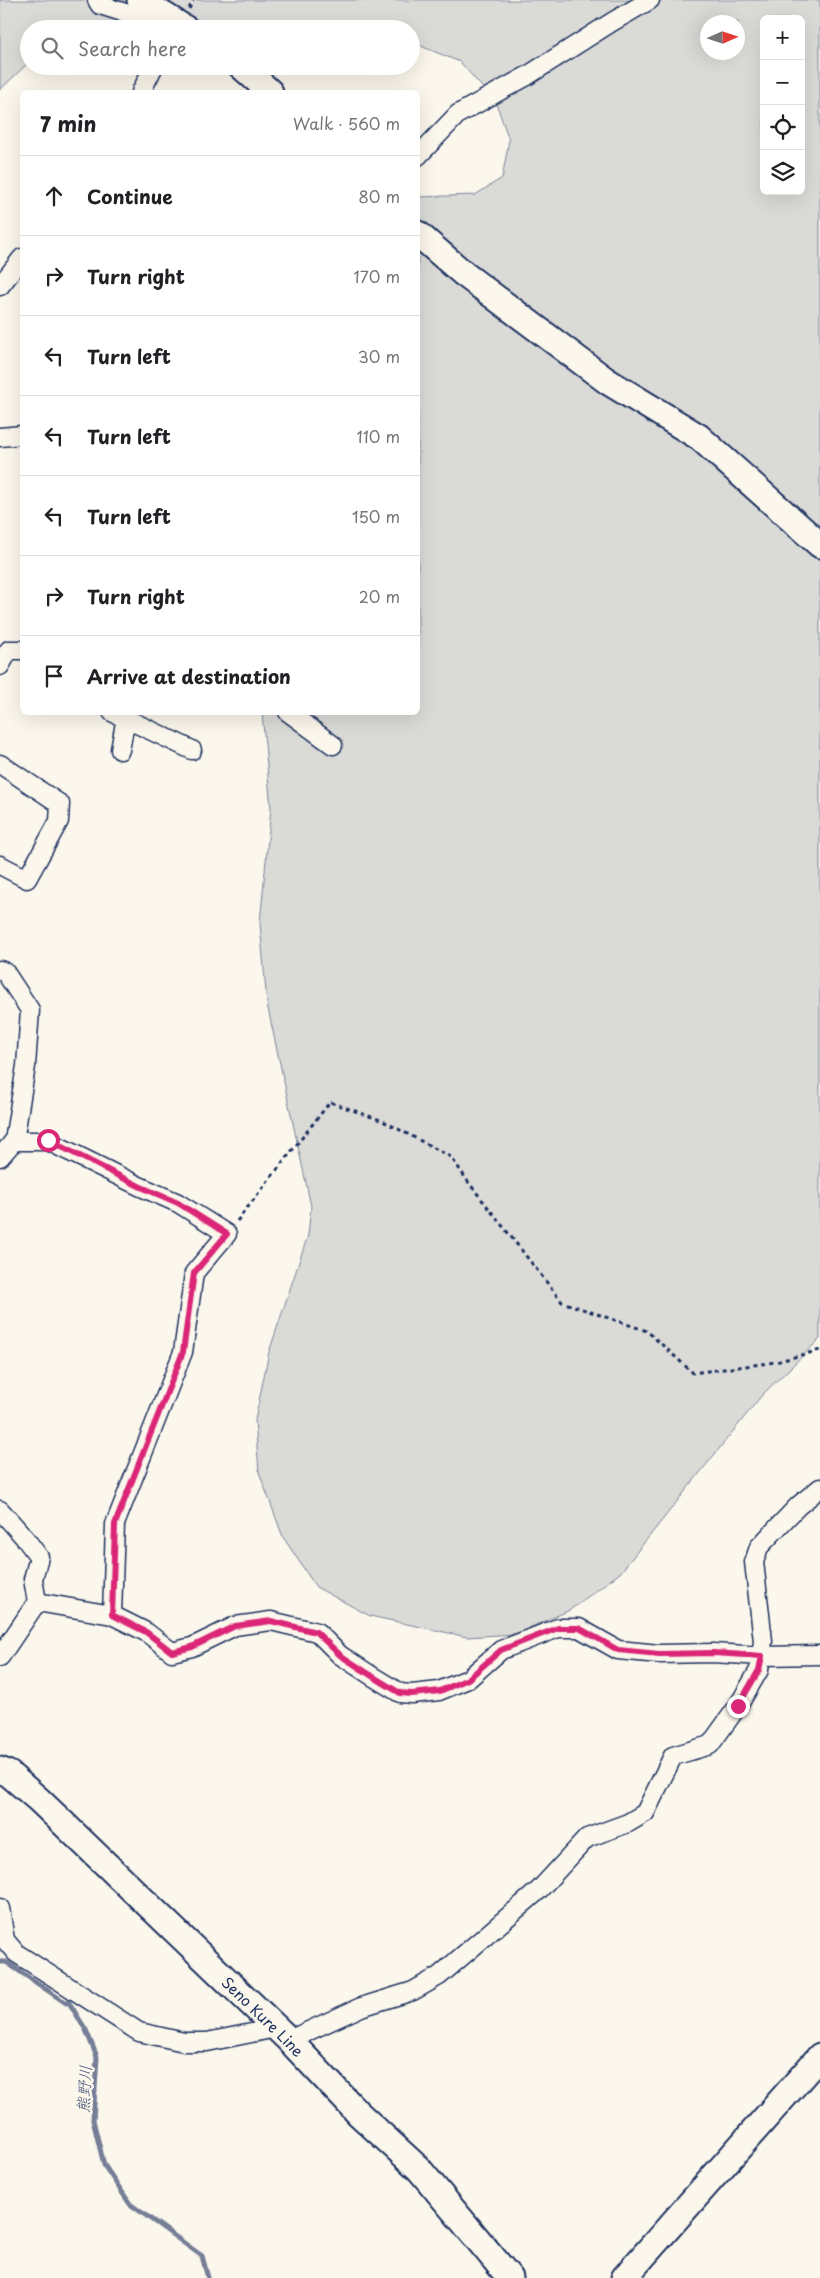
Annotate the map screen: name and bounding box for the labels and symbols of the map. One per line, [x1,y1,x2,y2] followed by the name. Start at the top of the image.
[700,15,745,60] north arrow
[37,1129,60,1152] route start
[727,1695,750,1718] route end
[217,1970,310,2061] street label: Seno Kure Line
[70,2064,96,2114] water label: 熊野川

